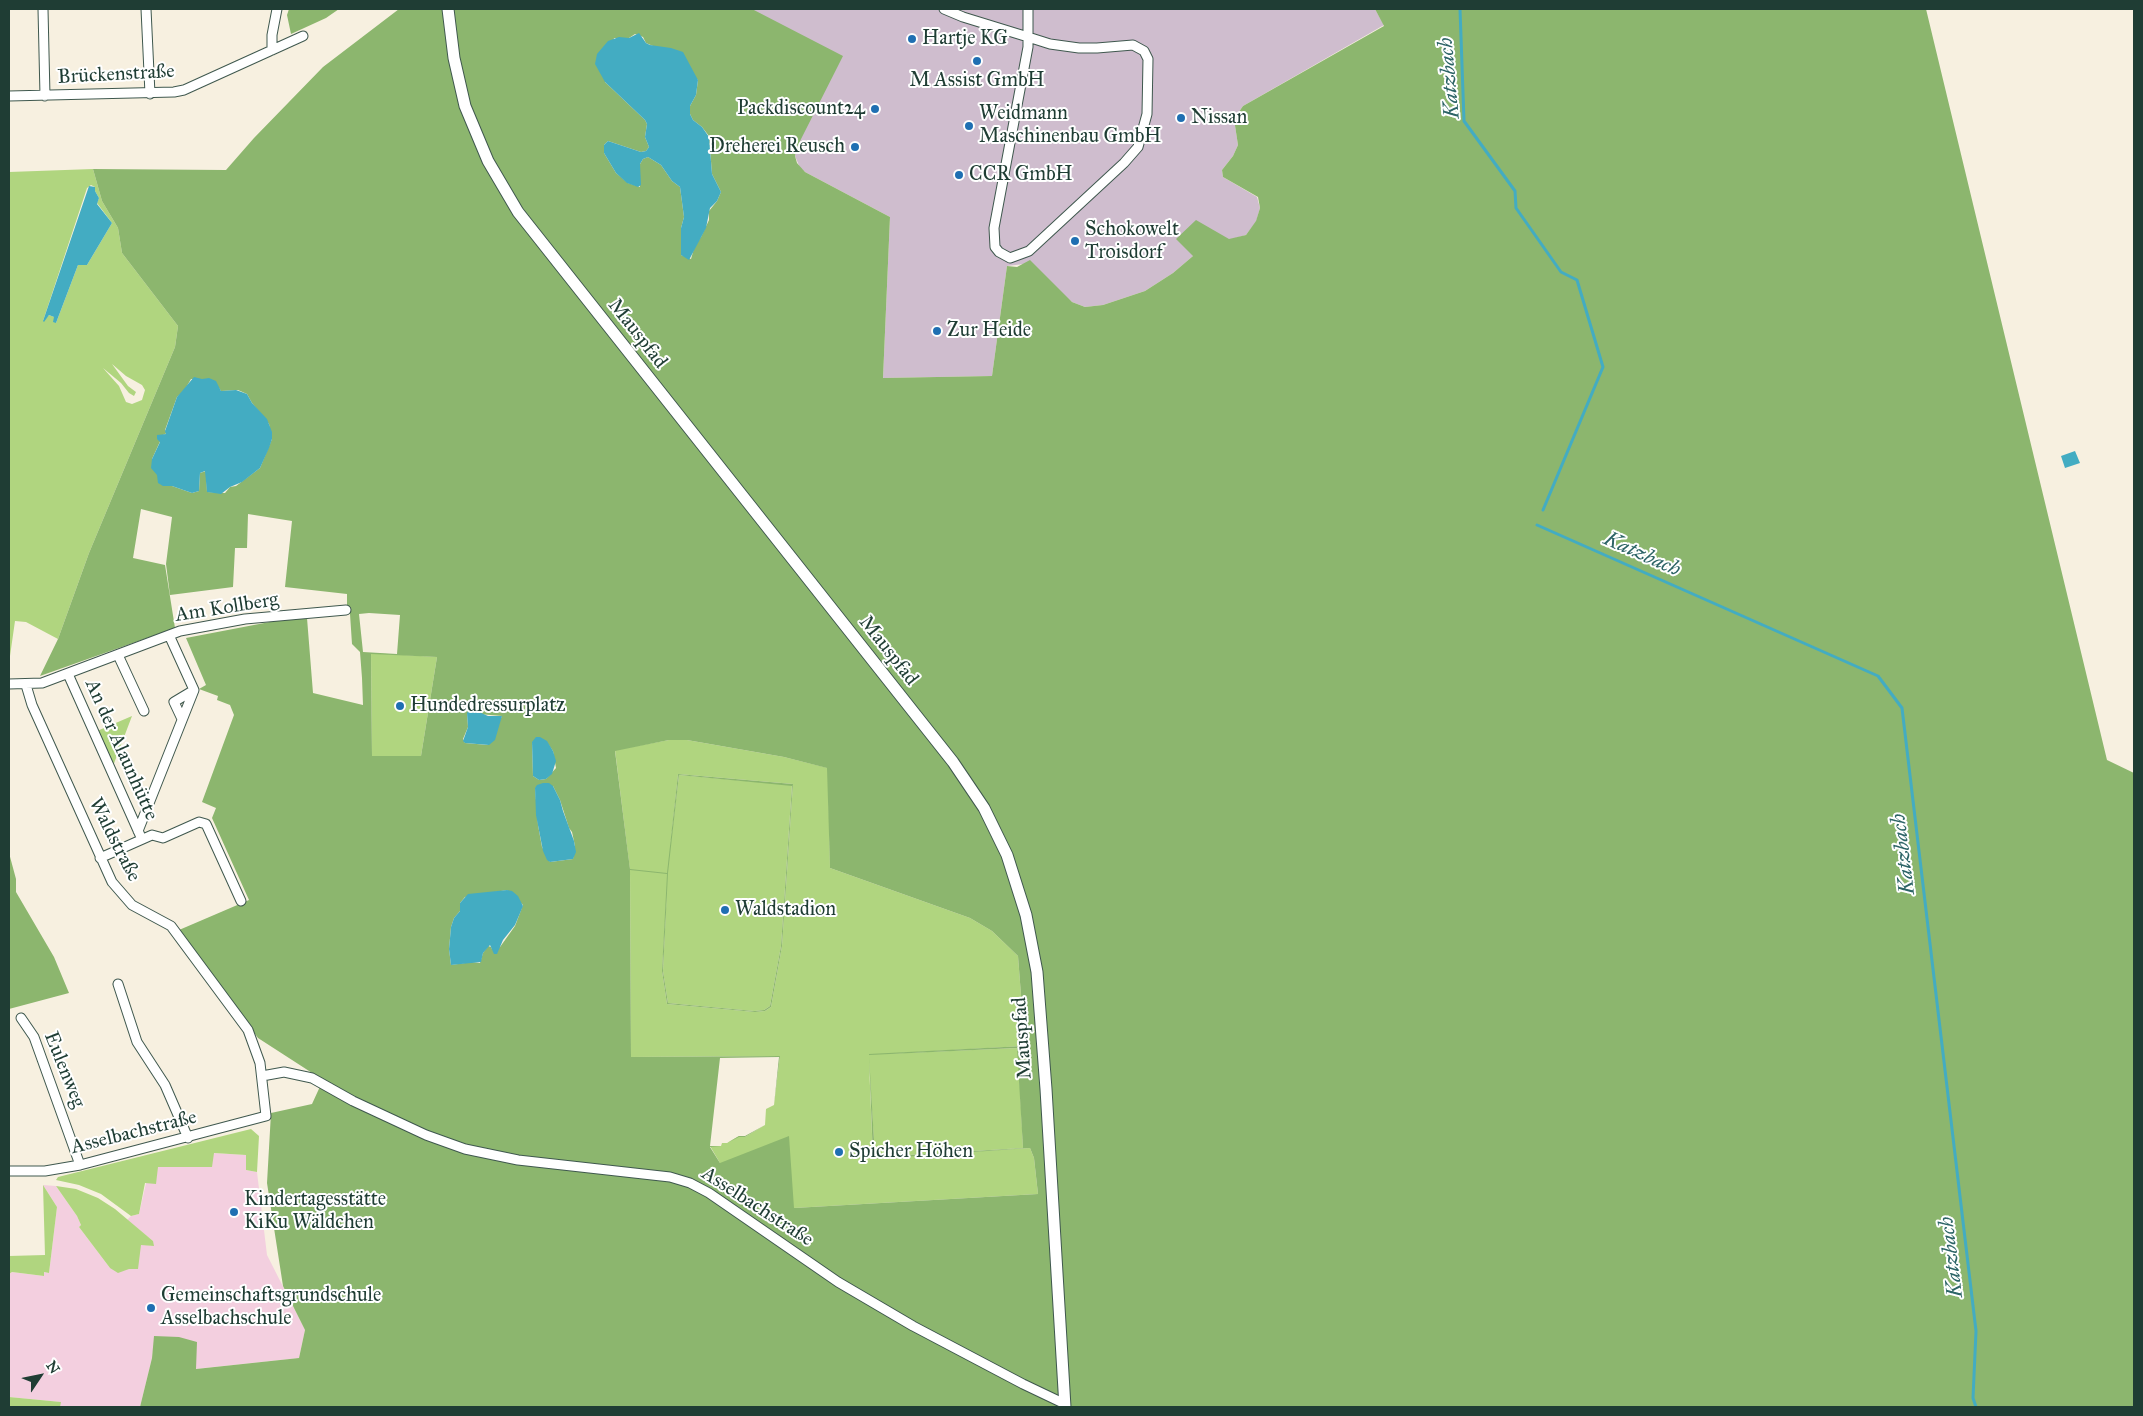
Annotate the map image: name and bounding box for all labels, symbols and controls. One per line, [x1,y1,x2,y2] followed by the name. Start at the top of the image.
[922,27,1008,51] place label: Hartje KG
[906,33,918,45] marker: Hartje KG
[1434,36,1466,120] water label: Katzbach
[971,55,983,67] marker: M Assist GmbH
[57,60,175,90] street label: Brückenstraße
[909,69,1045,93] place label: M Assist GmbH
[737,97,865,121] place label: Packdiscount24
[979,102,1161,149] place label: Weidmann Maschinenbau GmbH
[869,103,881,115] marker: Packdiscount24
[1191,106,1247,130] place label: Nissan
[1175,112,1187,124] marker: Nissan
[963,120,975,132] marker: Weidmann Maschinenbau GmbH
[709,135,845,159] place label: Dreherei Reusch
[849,141,861,153] marker: Dreherei Reusch
[969,163,1073,187] place label: CCR GmbH
[953,169,965,181] marker: CCR GmbH
[1085,218,1179,265] place label: Schokowelt Troisdorf
[1069,235,1081,247] marker: Schokowelt Troisdorf
[602,294,672,374] street label: Mauspfad
[947,319,1031,343] place label: Zur Heide
[931,325,943,337] marker: Zur Heide
[1600,527,1684,583] water label: Katzbach
[174,588,280,628] street label: Am Kollberg
[853,611,923,691] street label: Mauspfad
[79,676,163,824] street label: An der Alaunhütte
[410,694,565,718] place label: Hundedressurplatz
[394,700,406,712] marker: Hundedressurplatz
[83,794,145,886] street label: Waldstraße
[1887,812,1921,896] water label: Katzbach
[735,898,836,922] place label: Waldstadion
[719,904,731,916] marker: Waldstadion
[1008,996,1038,1080] street label: Mauspfad
[38,1028,90,1112] street label: Eulenweg
[69,1106,199,1160] street label: Asselbachstraße
[849,1140,973,1164] place label: Spicher Höhen
[833,1146,845,1158] marker: Spicher Höhen
[697,1162,817,1252] street label: Asselbachstraße
[244,1188,386,1235] place label: Kindertagesstätte KiKu Wäldchen
[228,1206,240,1218] marker: Kindertagesstätte KiKu Wäldchen
[1935,1215,1969,1299] water label: Katzbach
[161,1284,381,1331] place label: Gemeinschaftsgrundschule Asselbachschule
[145,1302,157,1314] marker: Gemeinschaftsgrundschule Asselbachschule
[15,1351,65,1401] north arrow
[42,1358,63,1377] text: N

